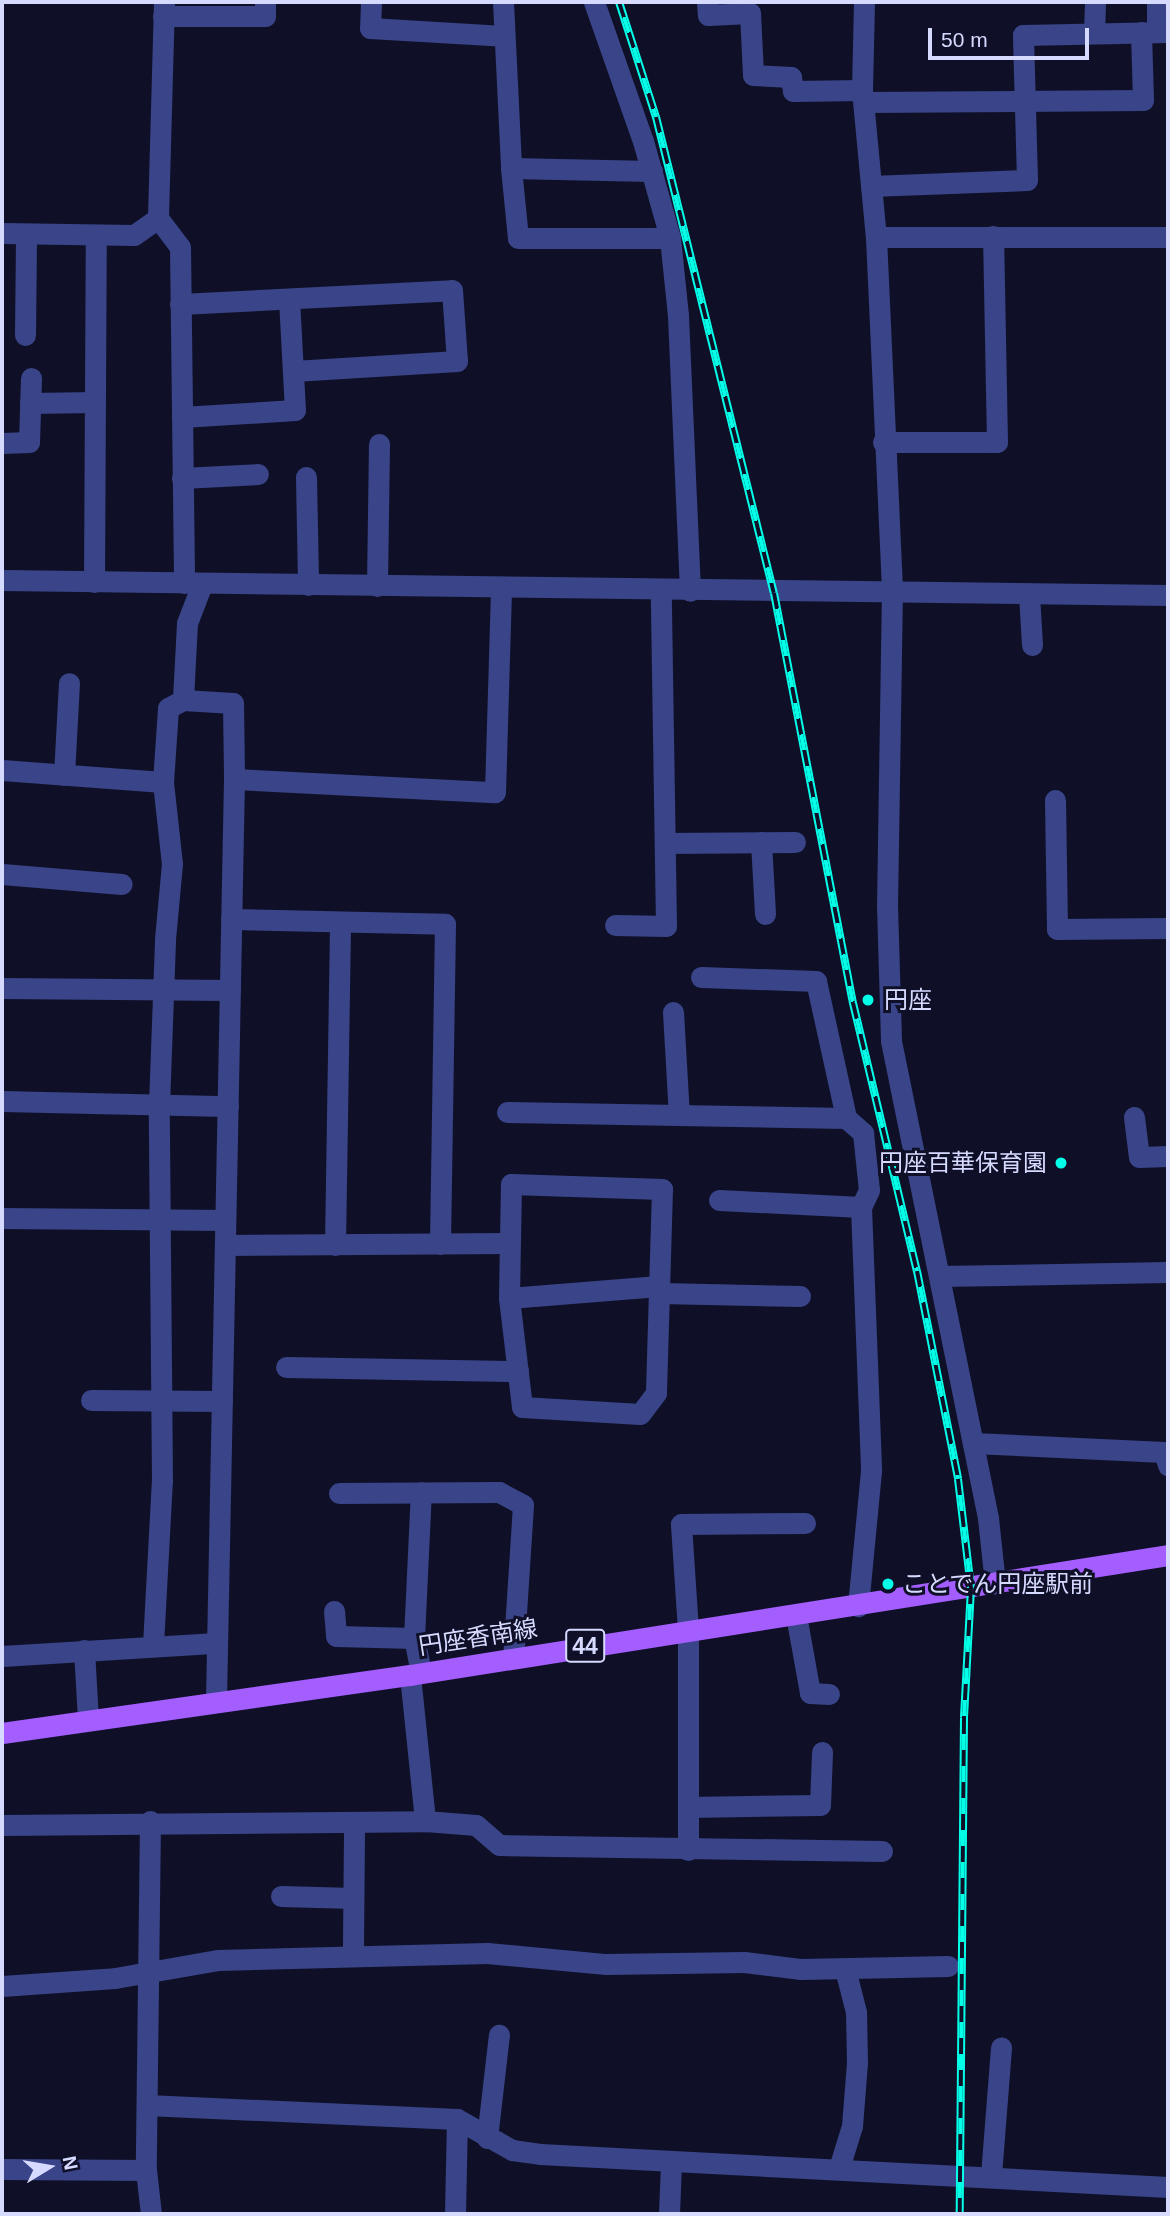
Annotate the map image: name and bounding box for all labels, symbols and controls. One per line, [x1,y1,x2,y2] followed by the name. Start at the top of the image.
[932,14,1093,58] scale bar
[941,28,988,51] text: 50 m
[884,986,932,1014] place label: 円座
[858,990,878,1010] marker: 円座
[879,1149,1047,1177] place label: 円座百華保育園
[1053,1155,1069,1171] marker: 円座百華保育園
[902,1570,1094,1598] place label: ことでん円座駅前
[880,1576,896,1592] marker: ことでん円座駅前
[416,1613,540,1661] street label: 円座香南線
[564,1626,606,1666] road number: 44
[14,2132,84,2202] north arrow
[58,2154,82,2172] text: N

